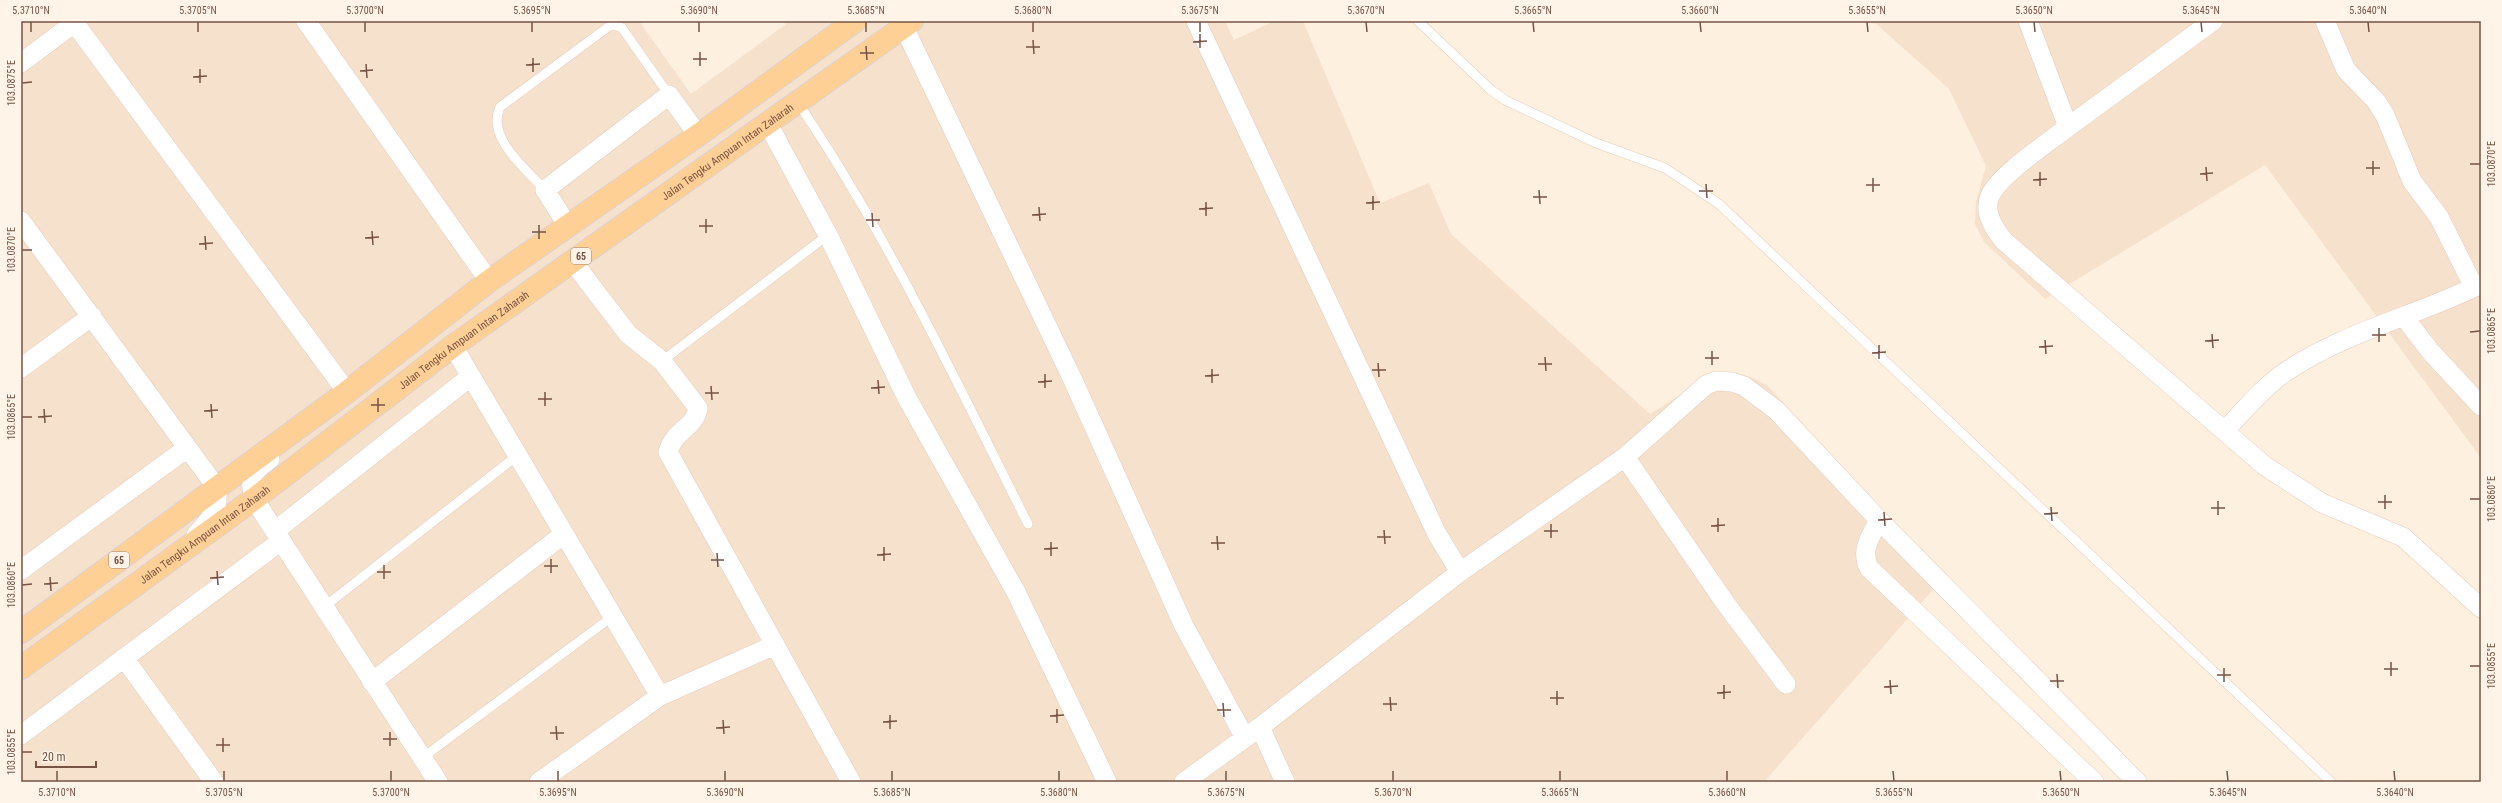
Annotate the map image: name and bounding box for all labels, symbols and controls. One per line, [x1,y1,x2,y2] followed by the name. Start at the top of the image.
[12,5,50,16] text: 5.3710°N
[179,5,217,16] text: 5.3705°N
[346,5,384,16] text: 5.3700°N
[513,5,551,16] text: 5.3695°N
[680,5,718,16] text: 5.3690°N
[847,5,885,16] text: 5.3685°N
[1014,5,1052,16] text: 5.3680°N
[1181,5,1219,16] text: 5.3675°N
[1347,5,1385,16] text: 5.3670°N
[1514,5,1552,16] text: 5.3665°N
[1681,5,1719,16] text: 5.3660°N
[1848,5,1886,16] text: 5.3655°N
[2015,5,2053,16] text: 5.3650°N
[2182,5,2220,16] text: 5.3645°N
[2349,5,2387,16] text: 5.3640°N
[6,60,17,106] text: 103.0875°E
[659,101,796,203] street label: Jalan Tengku Ampuan Intan Zaharah
[2486,141,2497,187] text: 103.0870°E
[6,227,17,273] text: 103.0870°E
[571,248,591,264] road number: 65
[396,288,532,392] street label: Jalan Tengku Ampuan Intan Zaharah
[2486,308,2497,354] text: 103.0865°E
[6,394,17,440] text: 103.0865°E
[2486,476,2497,522] text: 103.0860°E
[137,483,273,587] street label: Jalan Tengku Ampuan Intan Zaharah
[109,552,129,568] road number: 65
[6,562,17,608] text: 103.0860°E
[2486,643,2497,689] text: 103.0855°E
[6,729,17,775] text: 103.0855°E
[36,743,96,769] scale bar
[42,750,66,764] text: 20 m
[38,787,76,798] text: 5.3710°N
[205,787,243,798] text: 5.3705°N
[372,787,410,798] text: 5.3700°N
[539,787,577,798] text: 5.3695°N
[706,787,744,798] text: 5.3690°N
[873,787,911,798] text: 5.3685°N
[1040,787,1078,798] text: 5.3680°N
[1207,787,1245,798] text: 5.3675°N
[1374,787,1412,798] text: 5.3670°N
[1541,787,1579,798] text: 5.3665°N
[1708,787,1746,798] text: 5.3660°N
[1875,787,1913,798] text: 5.3655°N
[2042,787,2080,798] text: 5.3650°N
[2209,787,2247,798] text: 5.3645°N
[2376,787,2414,798] text: 5.3640°N

